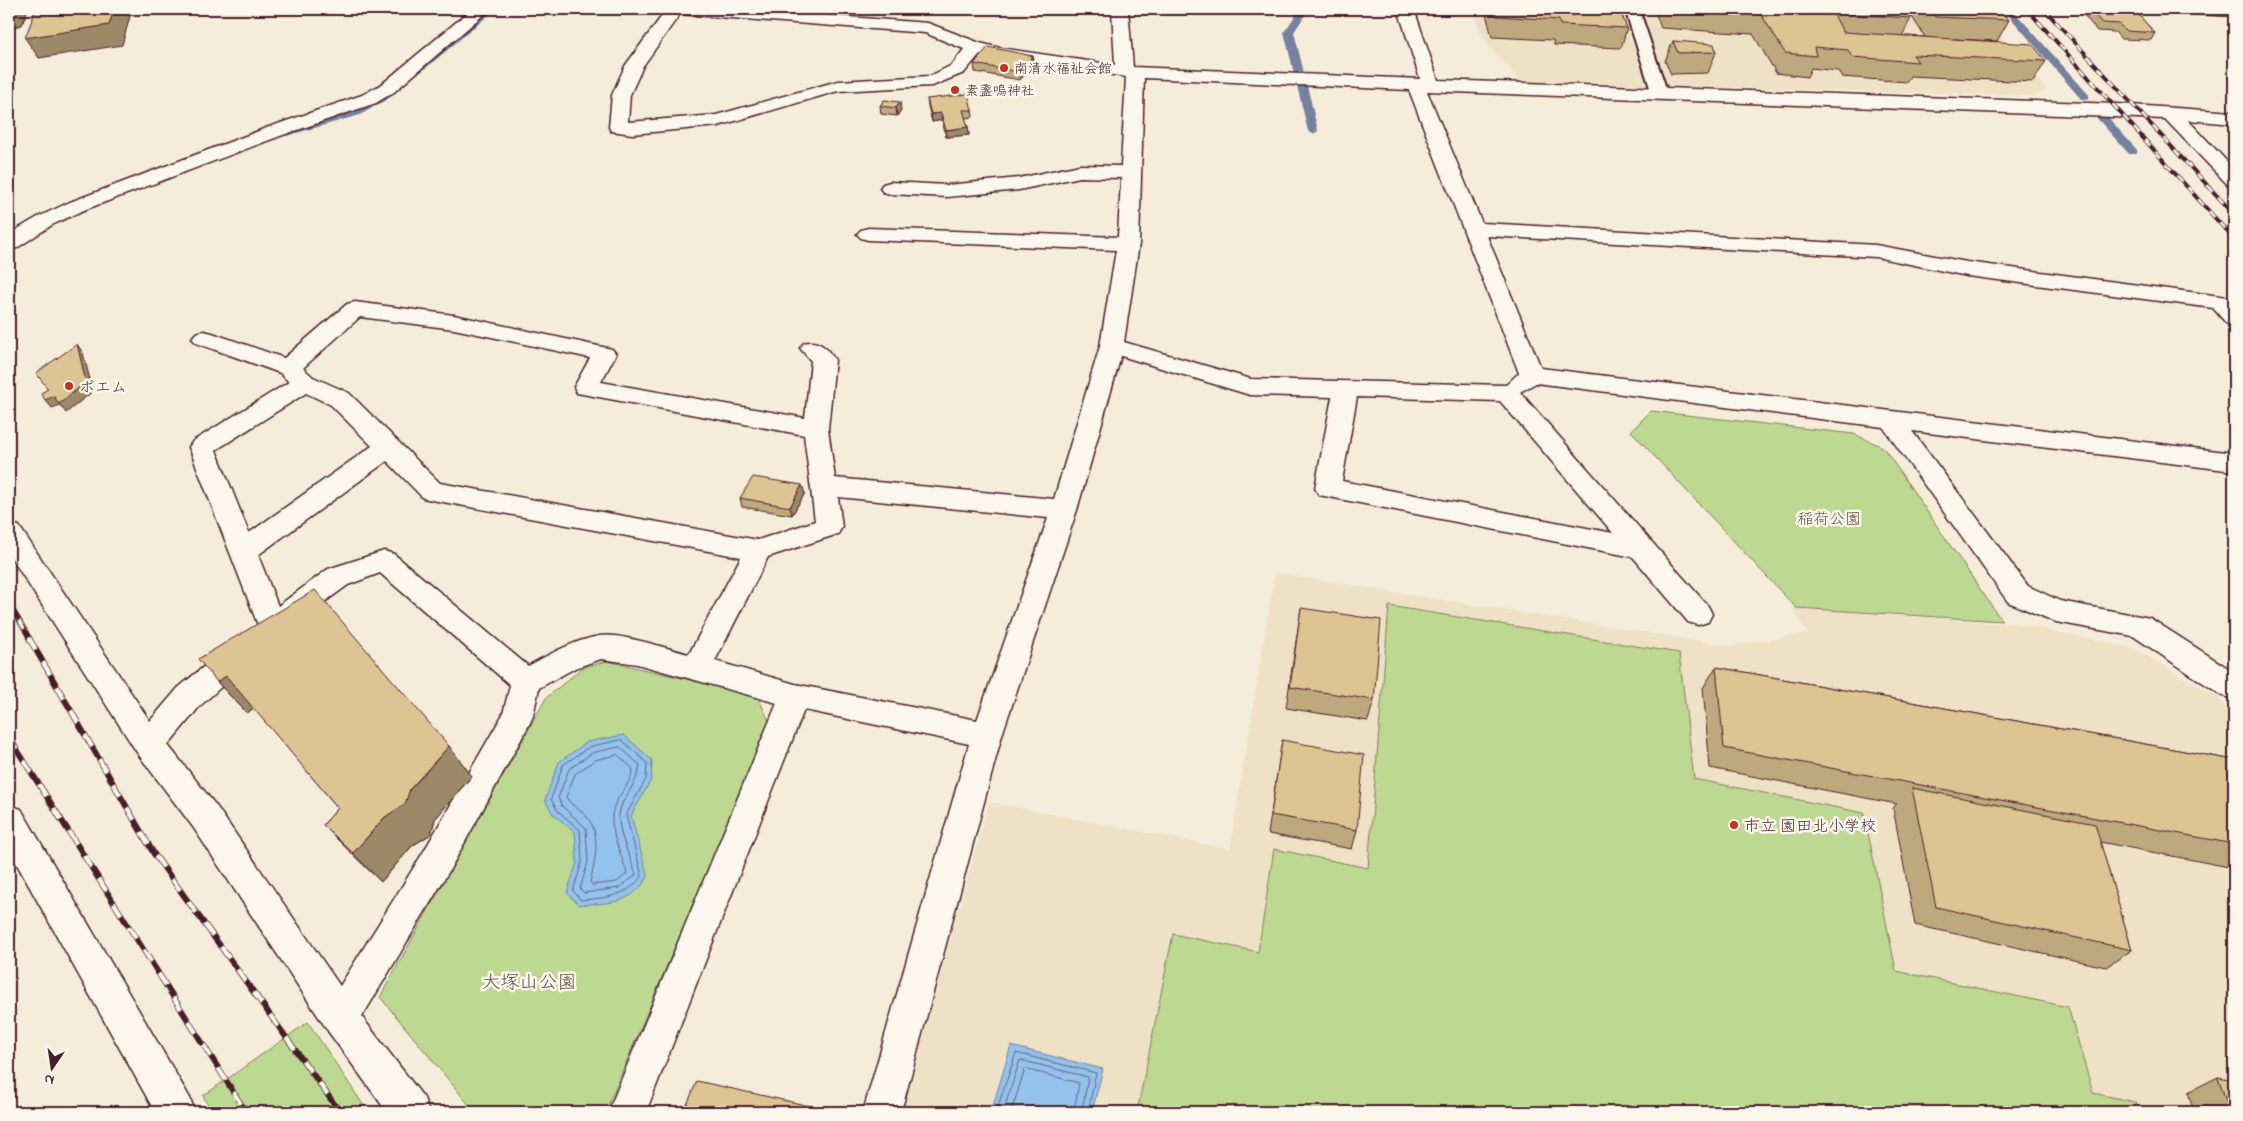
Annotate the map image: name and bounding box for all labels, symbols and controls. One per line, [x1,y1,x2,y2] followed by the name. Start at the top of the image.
[1014,59,1112,80] place label: 南清水福祉会館
[998,62,1010,74] marker: 南清水福祉会館
[965,81,1035,102] place label: 素盞嗚神社
[949,84,961,96] marker: 素盞嗚神社
[79,376,127,400] place label: ポエム
[63,380,75,392] marker: ポエム
[1797,508,1861,532] park label: 稲荷公園
[1744,815,1876,839] place label: 市立 園田北小学校
[1728,819,1740,831] marker: 市立 園田北小学校
[481,970,577,997] park label: 大塚山公園
[28,1044,78,1094] north arrow
[42,1068,56,1090] text: N

